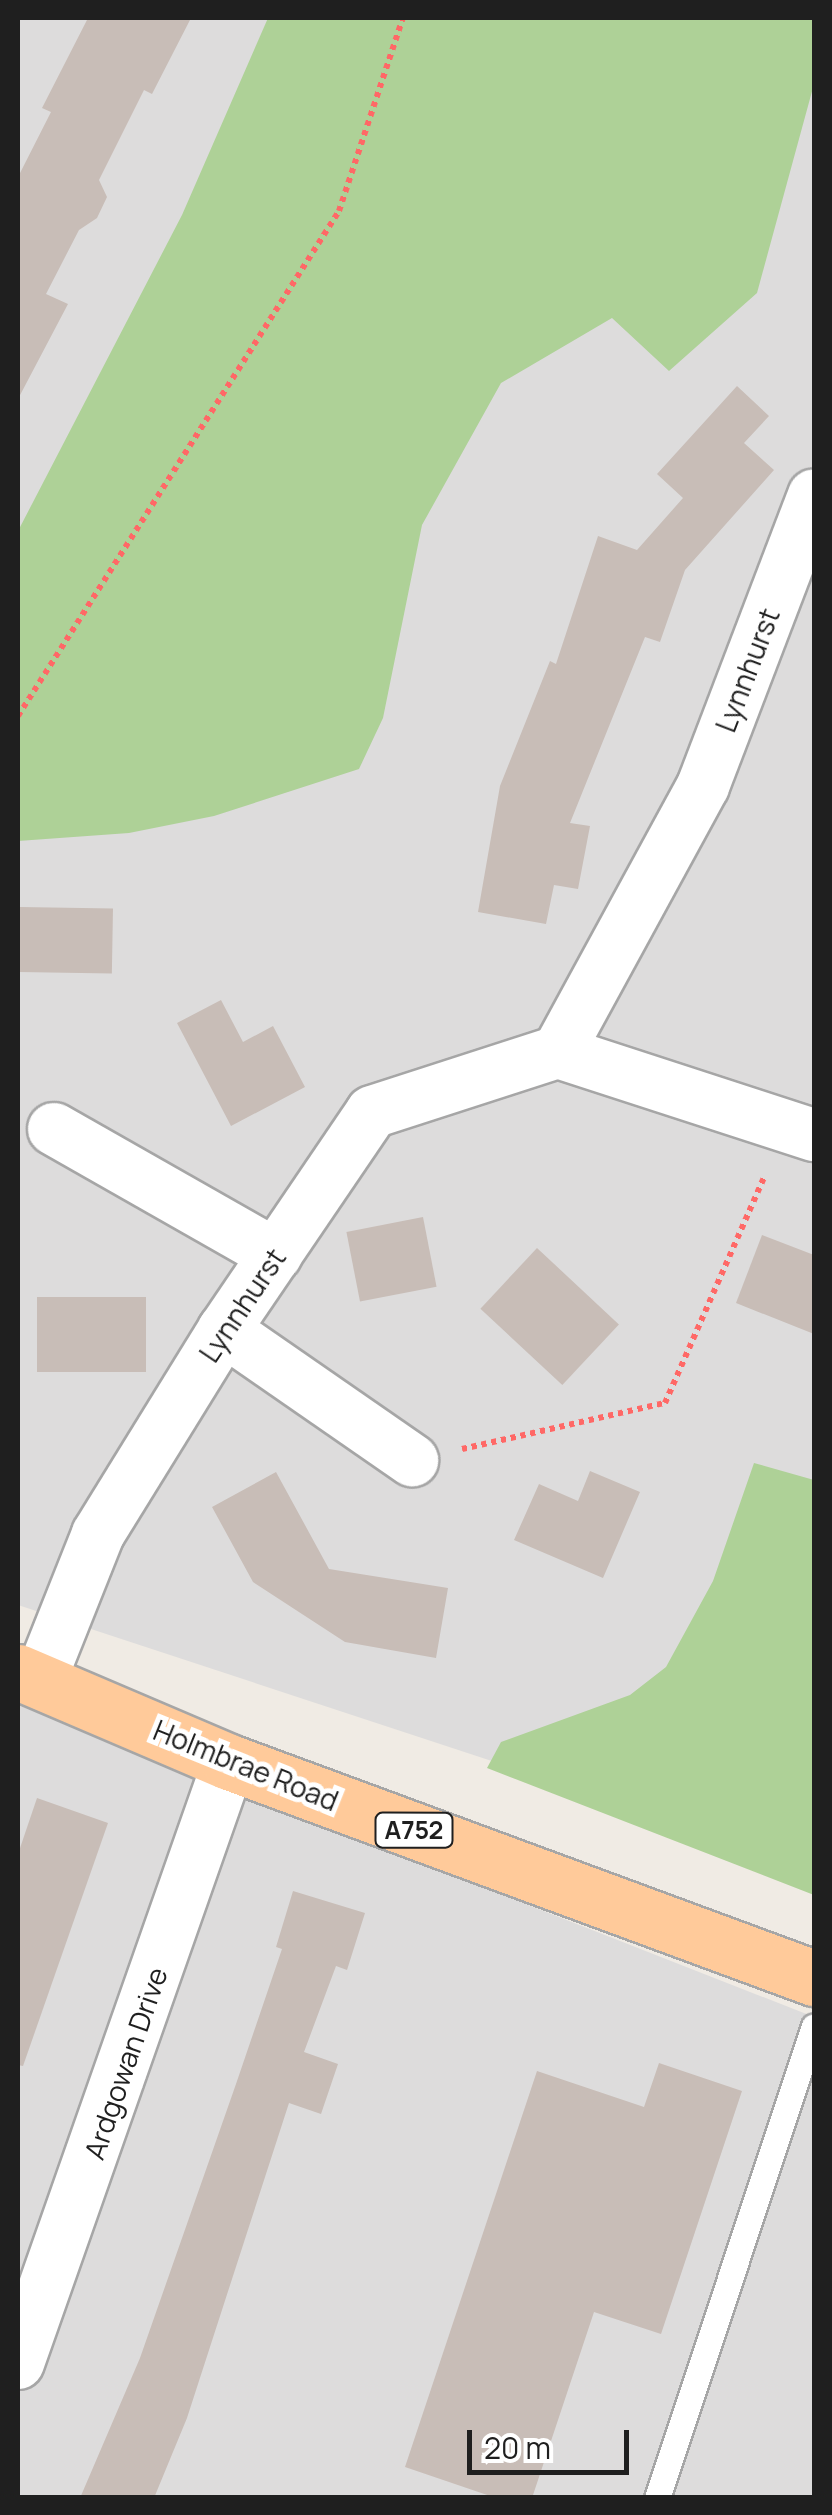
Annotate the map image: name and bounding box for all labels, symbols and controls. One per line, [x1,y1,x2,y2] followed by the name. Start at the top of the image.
[708,603,786,737] street label: Lynnhurst
[192,1242,292,1368] street label: Lynnhurst
[149,1713,343,1817] street label: Holmbrae Road
[374,1810,454,1850] road number: A752
[76,1963,174,2163] street label: Ardgowan Drive
[472,2410,634,2472] scale bar
[484,2427,551,2468] text: 20 m

